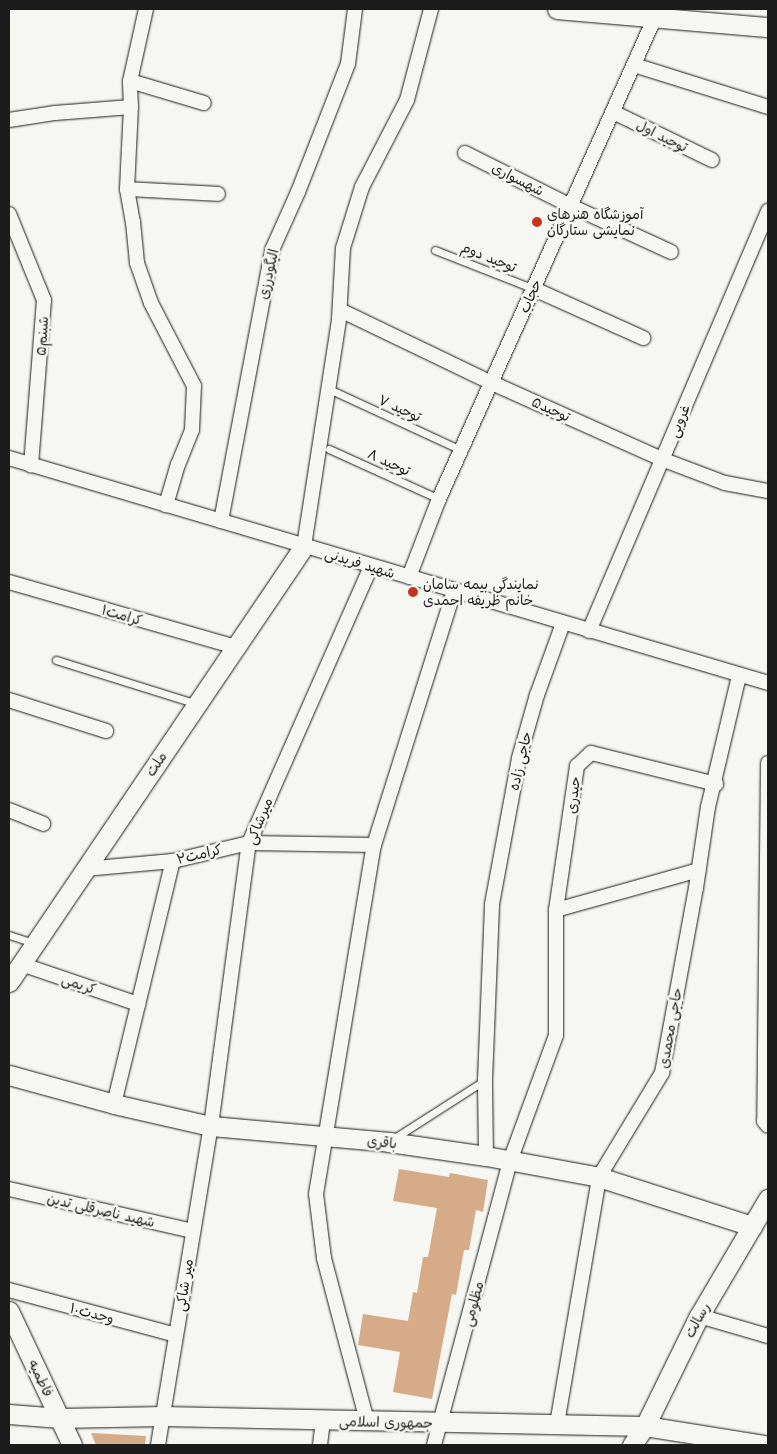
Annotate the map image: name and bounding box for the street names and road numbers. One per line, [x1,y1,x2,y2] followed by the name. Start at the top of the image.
[634,116,690,156] street label: توحید اول
[489,159,547,199] street label: شهسواری
[459,238,519,276] street label: توحید دوم
[254,247,282,301] street label: الیگودرزی
[515,277,545,315] street label: حجاب
[32,316,52,356] street label: شبنم۵
[376,391,424,425] street label: توحید ۷
[529,393,573,425] street label: توحید۵
[665,402,693,440] street label: غروبی
[365,445,413,479] street label: توحید ۸
[323,544,397,582] street label: شهید فریدنی
[100,601,144,629] street label: کرامت۱
[505,730,535,792] street label: حاجی زاده
[142,749,170,779] street label: ملت
[562,775,584,815] street label: حیدری
[242,795,276,847] street label: میرشاکی
[175,841,223,867] street label: کرامت۲
[60,970,98,998] street label: کریمی
[655,986,685,1070] street label: حاجی محمدی
[366,1132,398,1152] street label: باقری
[45,1189,157,1231] street label: شهید ناصرقلی تدین
[172,1257,196,1313] street label: میر شاکی
[459,1280,487,1328] street label: مظلومی
[68,1299,116,1327] street label: وحدت۱۰
[681,1299,713,1341] street label: رسالت
[25,1357,57,1399] street label: فاطمیه
[339,1413,433,1431] street label: جمهوری اسلامی

